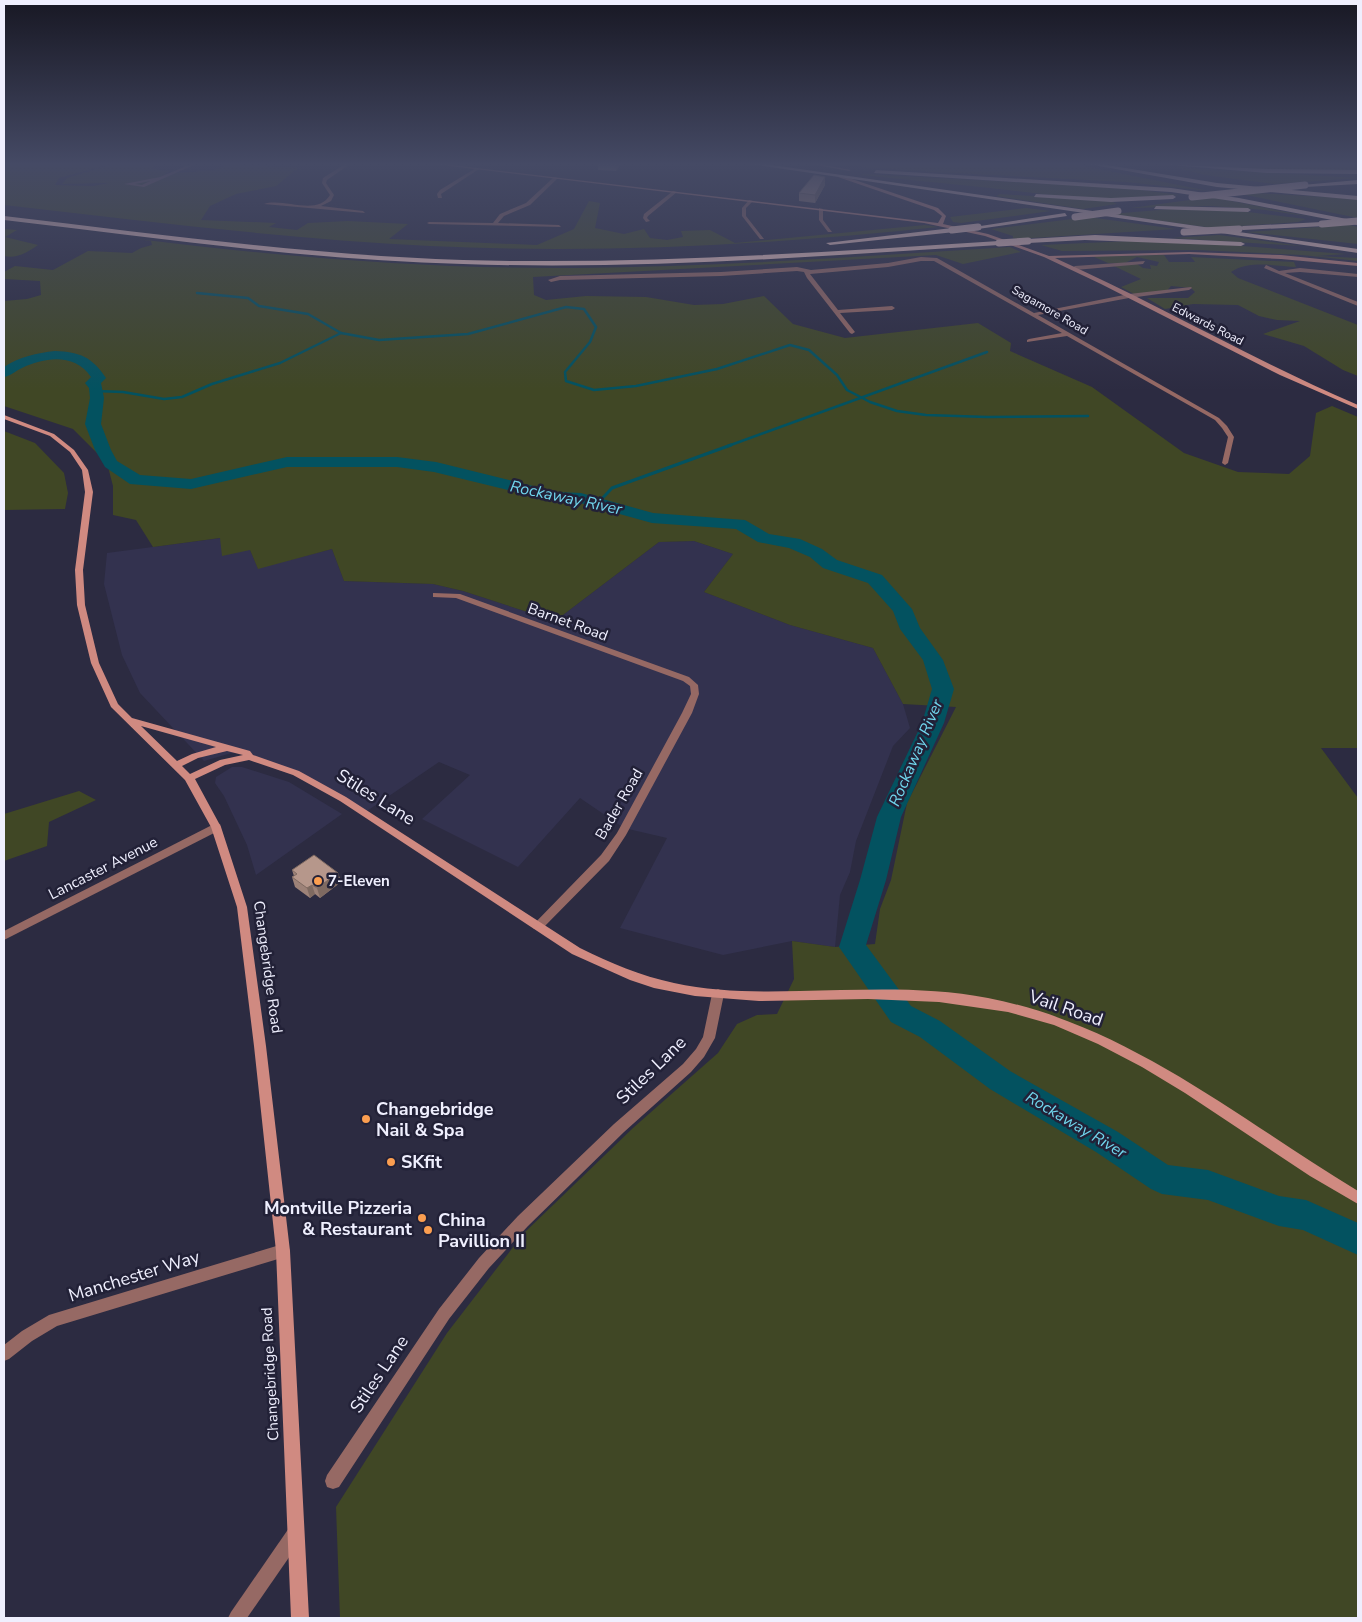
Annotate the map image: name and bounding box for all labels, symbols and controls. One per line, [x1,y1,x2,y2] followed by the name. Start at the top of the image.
[1009,282,1091,338] street label: Sagamore Road
[1169,299,1247,349] street label: Edwards Road
[508,475,625,521] water label: Rockaway River
[525,598,611,646] street label: Barnet Road
[884,695,949,810] water label: Rockaway River
[332,763,420,831] street label: Stiles Lane
[591,765,647,843] street label: Bader Road
[45,832,161,904] street label: Lancaster Avenue
[328,871,390,891] place label: 7-Eleven
[312,875,324,887] marker: 7-Eleven
[249,899,287,1035] street label: Changebridge Road
[1025,984,1106,1032] street label: Vail Road
[611,1031,691,1109] street label: Stiles Lane
[1021,1086,1132,1164] water label: Rockaway River
[376,1097,494,1142] place label: Changebridge Nail & Spa
[360,1113,372,1125] marker: Changebridge Nail & Spa
[401,1150,442,1174] place label: SKfit
[385,1156,397,1168] marker: SKfit
[264,1196,412,1241] place label: Montville Pizzeria & Restaurant
[438,1208,525,1253] place label: China Pavillion II
[416,1212,428,1224] marker: Montville Pizzeria & Restaurant
[422,1224,434,1236] marker: China Pavillion II
[65,1244,203,1307] street label: Manchester Way
[257,1307,283,1441] street label: Changebridge Road
[344,1331,414,1417] street label: Stiles Lane

